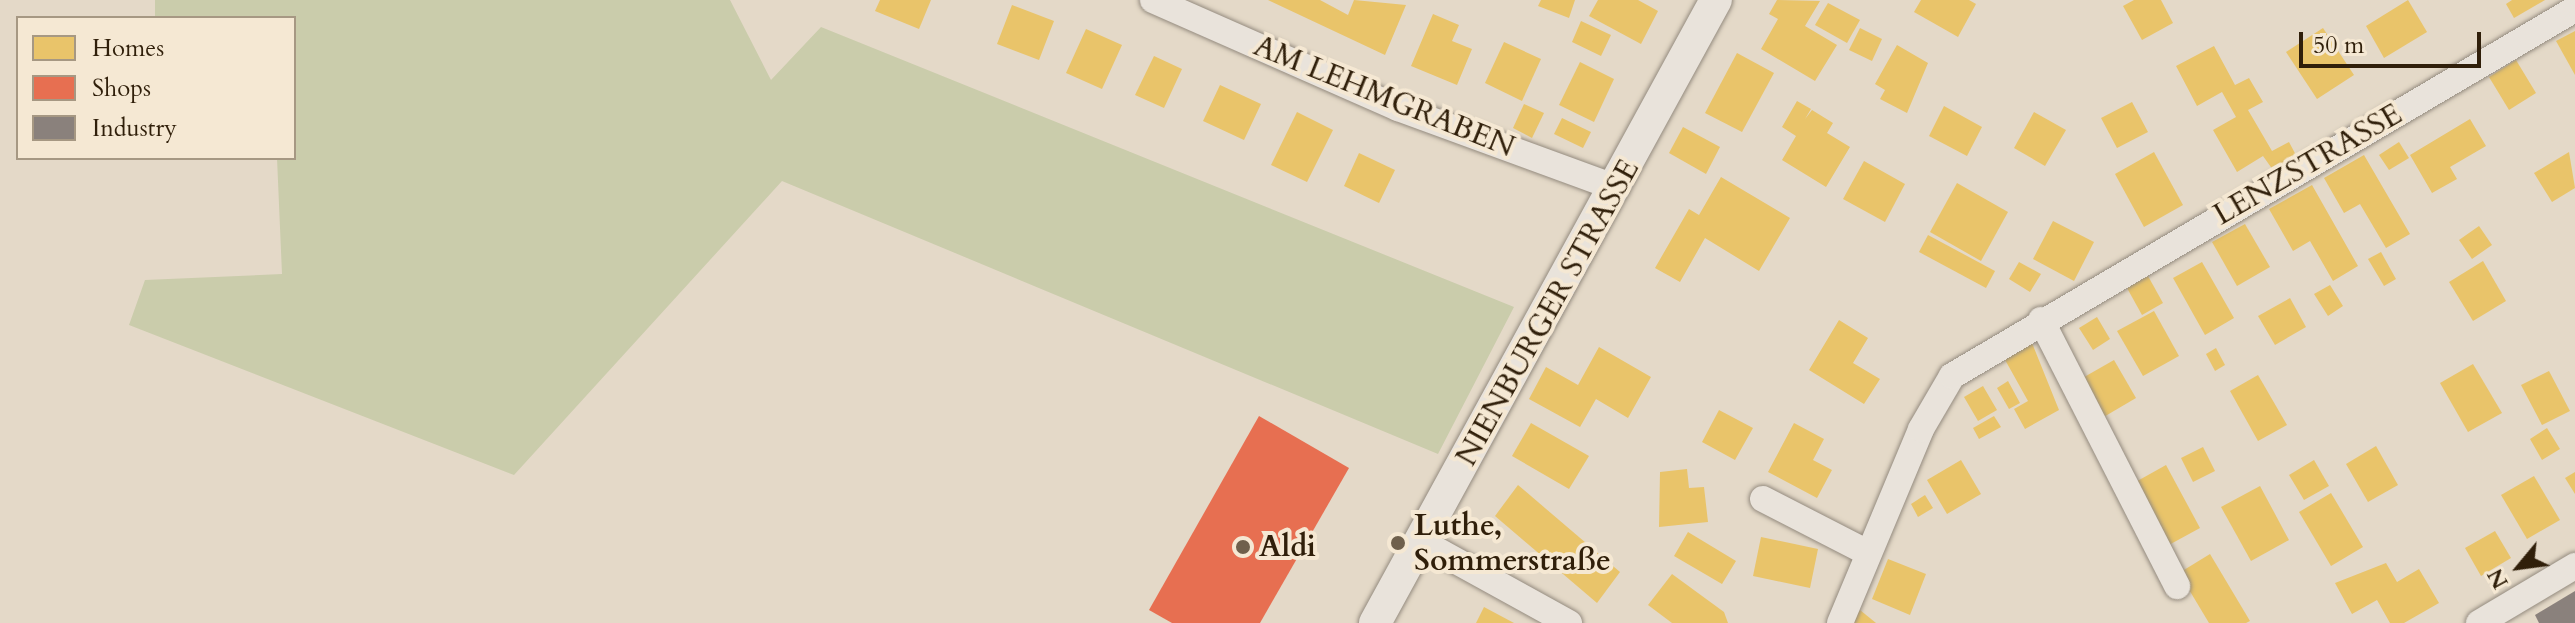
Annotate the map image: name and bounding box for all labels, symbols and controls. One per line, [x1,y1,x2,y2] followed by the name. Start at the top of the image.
[16,16,296,160] legend
[2303,16,2485,66] scale bar
[1248,28,1520,166] street label: AM LEHMGRABEN
[2313,29,2364,62] text: 50 m
[92,32,164,65] text: Homes
[92,72,151,105] text: Shops
[2207,97,2409,233] street label: LENZSTRASSE
[92,112,177,145] text: Industry
[1449,154,1647,472] street label: NIENBURGER STRASSE
[1414,508,1611,578] place label: Luthe, Sommerstraße
[2479,527,2559,607] north arrow
[1259,529,1316,565] place label: Aldi
[1389,534,1407,552] marker: Luthe, Sommerstraße
[1234,538,1252,556] marker: Aldi
[2480,563,2516,594] text: N

